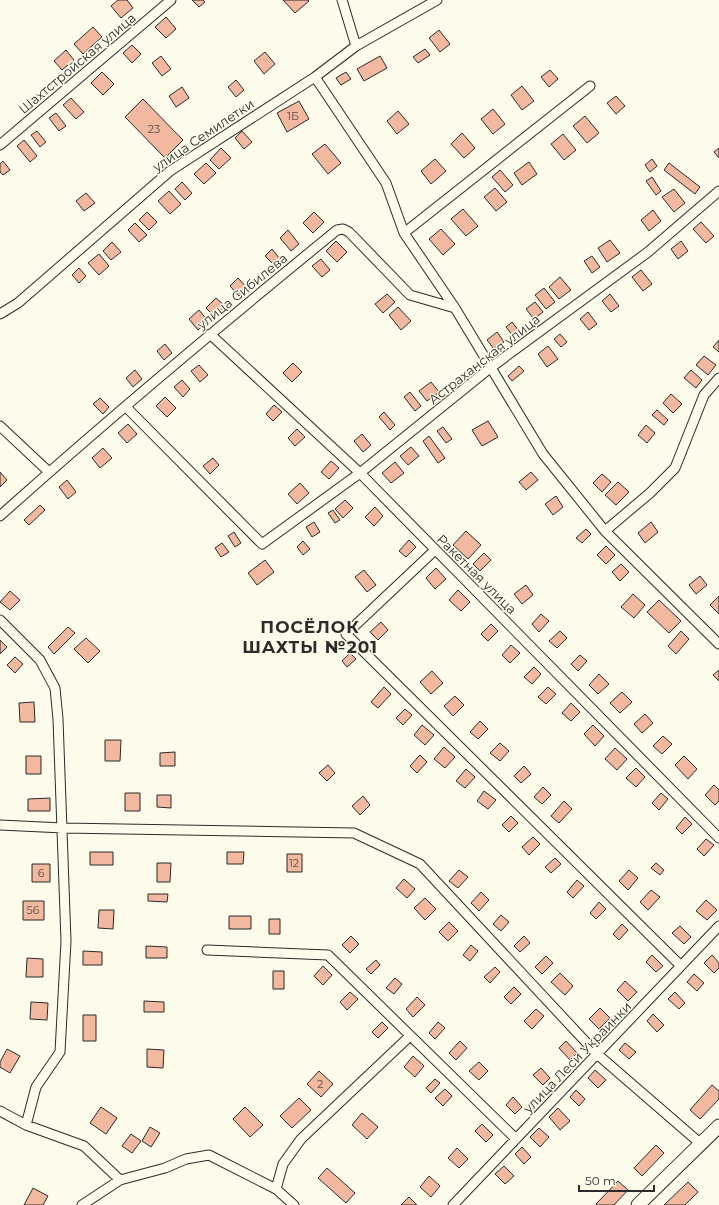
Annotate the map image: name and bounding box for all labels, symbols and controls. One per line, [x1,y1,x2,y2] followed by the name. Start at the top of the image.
[15,9,139,117] street label: Шахтстройская улица
[148,95,257,175] street label: улица Семилетки
[287,109,299,123] house number: 1Б
[148,122,160,136] house number: 23
[193,250,290,333] street label: улица Сибилева
[425,311,543,407] street label: Астраханская улица
[434,531,520,617] street label: Ракетная улица
[242,617,378,657] district label: ПОСЁЛОК ШАХТЫ №201
[289,856,299,870] house number: 12
[38,866,45,880] house number: 6
[27,903,40,917] house number: 56
[519,998,634,1117] street label: улица Леси Украинки
[317,1077,323,1091] house number: 2
[579,1167,654,1193] scale bar
[585,1173,616,1188] text: 50 m

